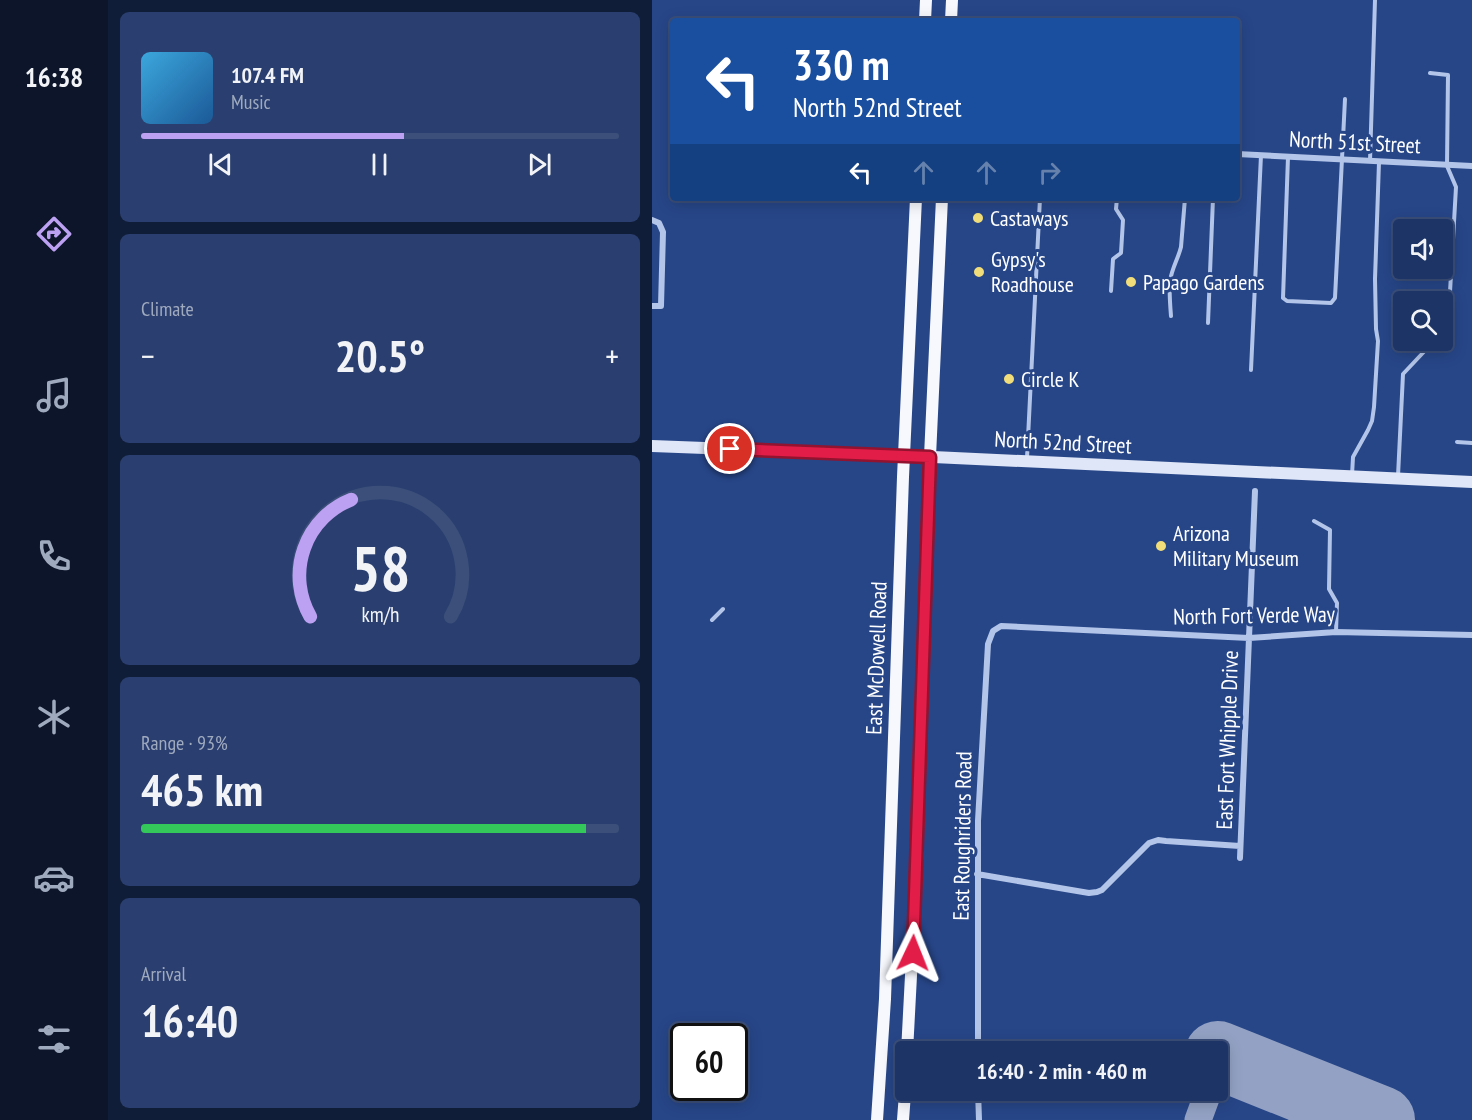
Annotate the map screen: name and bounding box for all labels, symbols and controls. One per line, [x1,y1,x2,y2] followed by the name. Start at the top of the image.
[793,37,890,92] text: 330 m
[694,42,772,120] icon: left
[25,60,83,94] text: 16:38
[231,61,304,89] text: 107.4 FM
[231,89,271,115] text: Music
[793,90,962,124] text: North 52nd Street
[1288,125,1422,159] street label: North 51st Street
[204,148,237,181] icon: previous
[363,148,396,181] icon: pause
[523,148,556,181] icon: next
[844,156,877,189] icon: left
[907,156,940,189] icon: ahead
[970,156,1003,189] icon: ahead
[1033,156,1066,189] icon: right
[990,204,1068,232] place label: Castaways
[971,211,985,225] marker: Castaways
[33,213,75,255] icon: directions
[1393,219,1453,351] map controls
[1393,219,1453,279] button: sound
[991,245,1074,298] place label: Gypsy's Roadhouse
[972,265,986,279] marker: Gypsy's Roadhouse
[1143,268,1265,296] place label: Papago Gardens
[1124,275,1138,289] marker: Papago Gardens
[1393,291,1453,351] button: search
[141,296,194,322] text: Climate
[335,326,425,384] text: 20.5°
[141,334,155,377] text: −
[605,334,619,377] text: +
[1021,365,1080,393] place label: Circle K
[1002,372,1016,386] marker: Circle K
[33,374,75,416] icon: music
[704,423,755,474] pin
[994,424,1132,460] street label: North 52nd Street
[713,432,746,465] icon: arrive
[1173,519,1299,572] place label: Arizona Military Museum
[350,527,410,608] text: 58
[33,535,75,577] icon: phone
[1154,539,1168,553] marker: Arizona Military Museum
[859,581,893,735] street label: East McDowell Road
[361,600,399,628] text: km/h
[1173,600,1336,630] street label: North Fort Verde Way
[1210,650,1244,830] street label: East Fort Whipple Drive
[33,696,75,738] icon: climate
[141,730,228,756] text: Range · 93%
[947,751,977,921] street label: East Roughriders Road
[141,760,263,818] text: 465 km
[33,857,75,899] icon: car
[881,921,945,985] position arrow
[141,961,186,987] text: Arrival
[141,991,238,1049] text: 16:40
[33,1018,75,1060] icon: filters
[670,1023,748,1101] speed limit sign: 60
[976,1057,1147,1085] text: 16:40 · 2 min · 460 m

